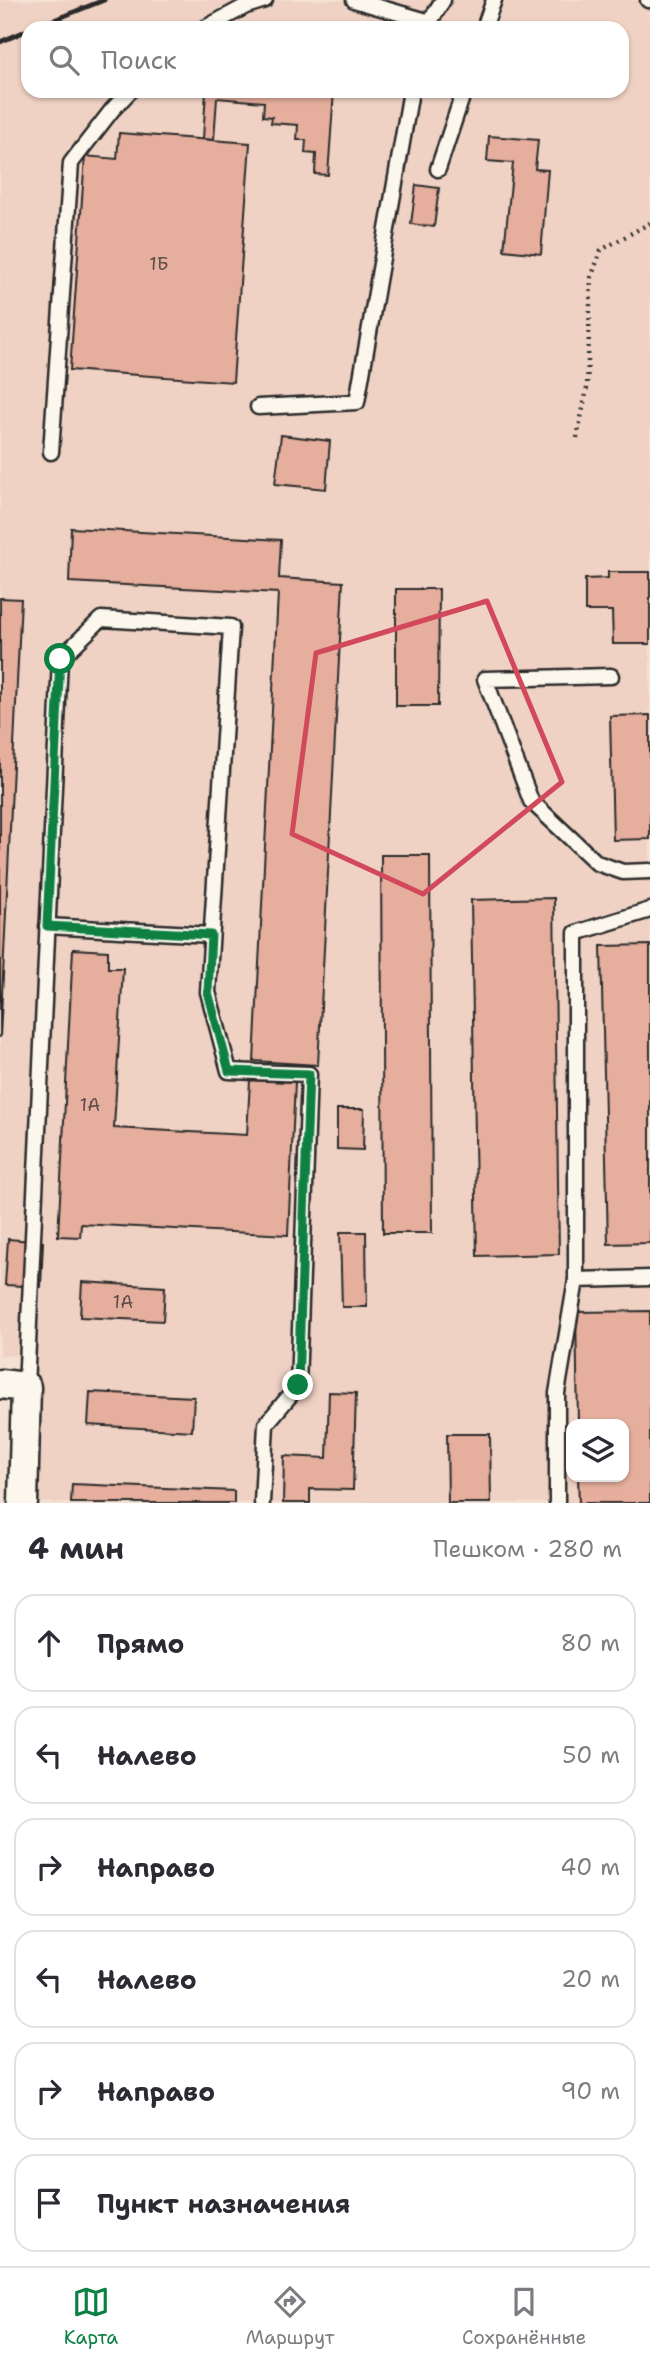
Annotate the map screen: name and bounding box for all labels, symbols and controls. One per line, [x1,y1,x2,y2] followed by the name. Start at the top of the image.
[21,21,629,98] search box
[45,41,83,79] icon: search
[101,42,177,77] text: Поиск
[149,252,169,276] house number: 1Б
[44,643,75,674] route start
[80,1093,100,1117] house number: 1А
[113,1290,133,1314] house number: 1А
[282,1369,313,1400] route end
[566,1419,629,1482] map controls
[566,1419,629,1482] button: layers
[28,1528,124,1569] text: 4 мин
[433,1534,622,1564] text: Пешком · 280 m
[30,1624,68,1662] icon: ahead
[97,1626,185,1661] text: Прямо
[561,1628,620,1658] text: 80 m
[30,1736,68,1774] icon: left
[97,1738,197,1773] text: Налево
[562,1740,620,1770] text: 50 m
[30,1848,68,1886] icon: right
[97,1850,215,1885] text: Направо
[560,1852,620,1882] text: 40 m
[30,1960,68,1998] icon: left
[97,1962,197,1997] text: Налево
[561,1964,620,1994] text: 20 m
[30,2072,68,2110] icon: right
[97,2074,215,2109] text: Направо
[560,2076,620,2106] text: 90 m
[30,2184,68,2222] icon: arrive
[97,2186,350,2221] text: Пункт назначения
[64,2283,118,2350] tab: Карта
[246,2283,334,2350] tab: Маршрут
[462,2283,586,2350] tab: Сохранённые

